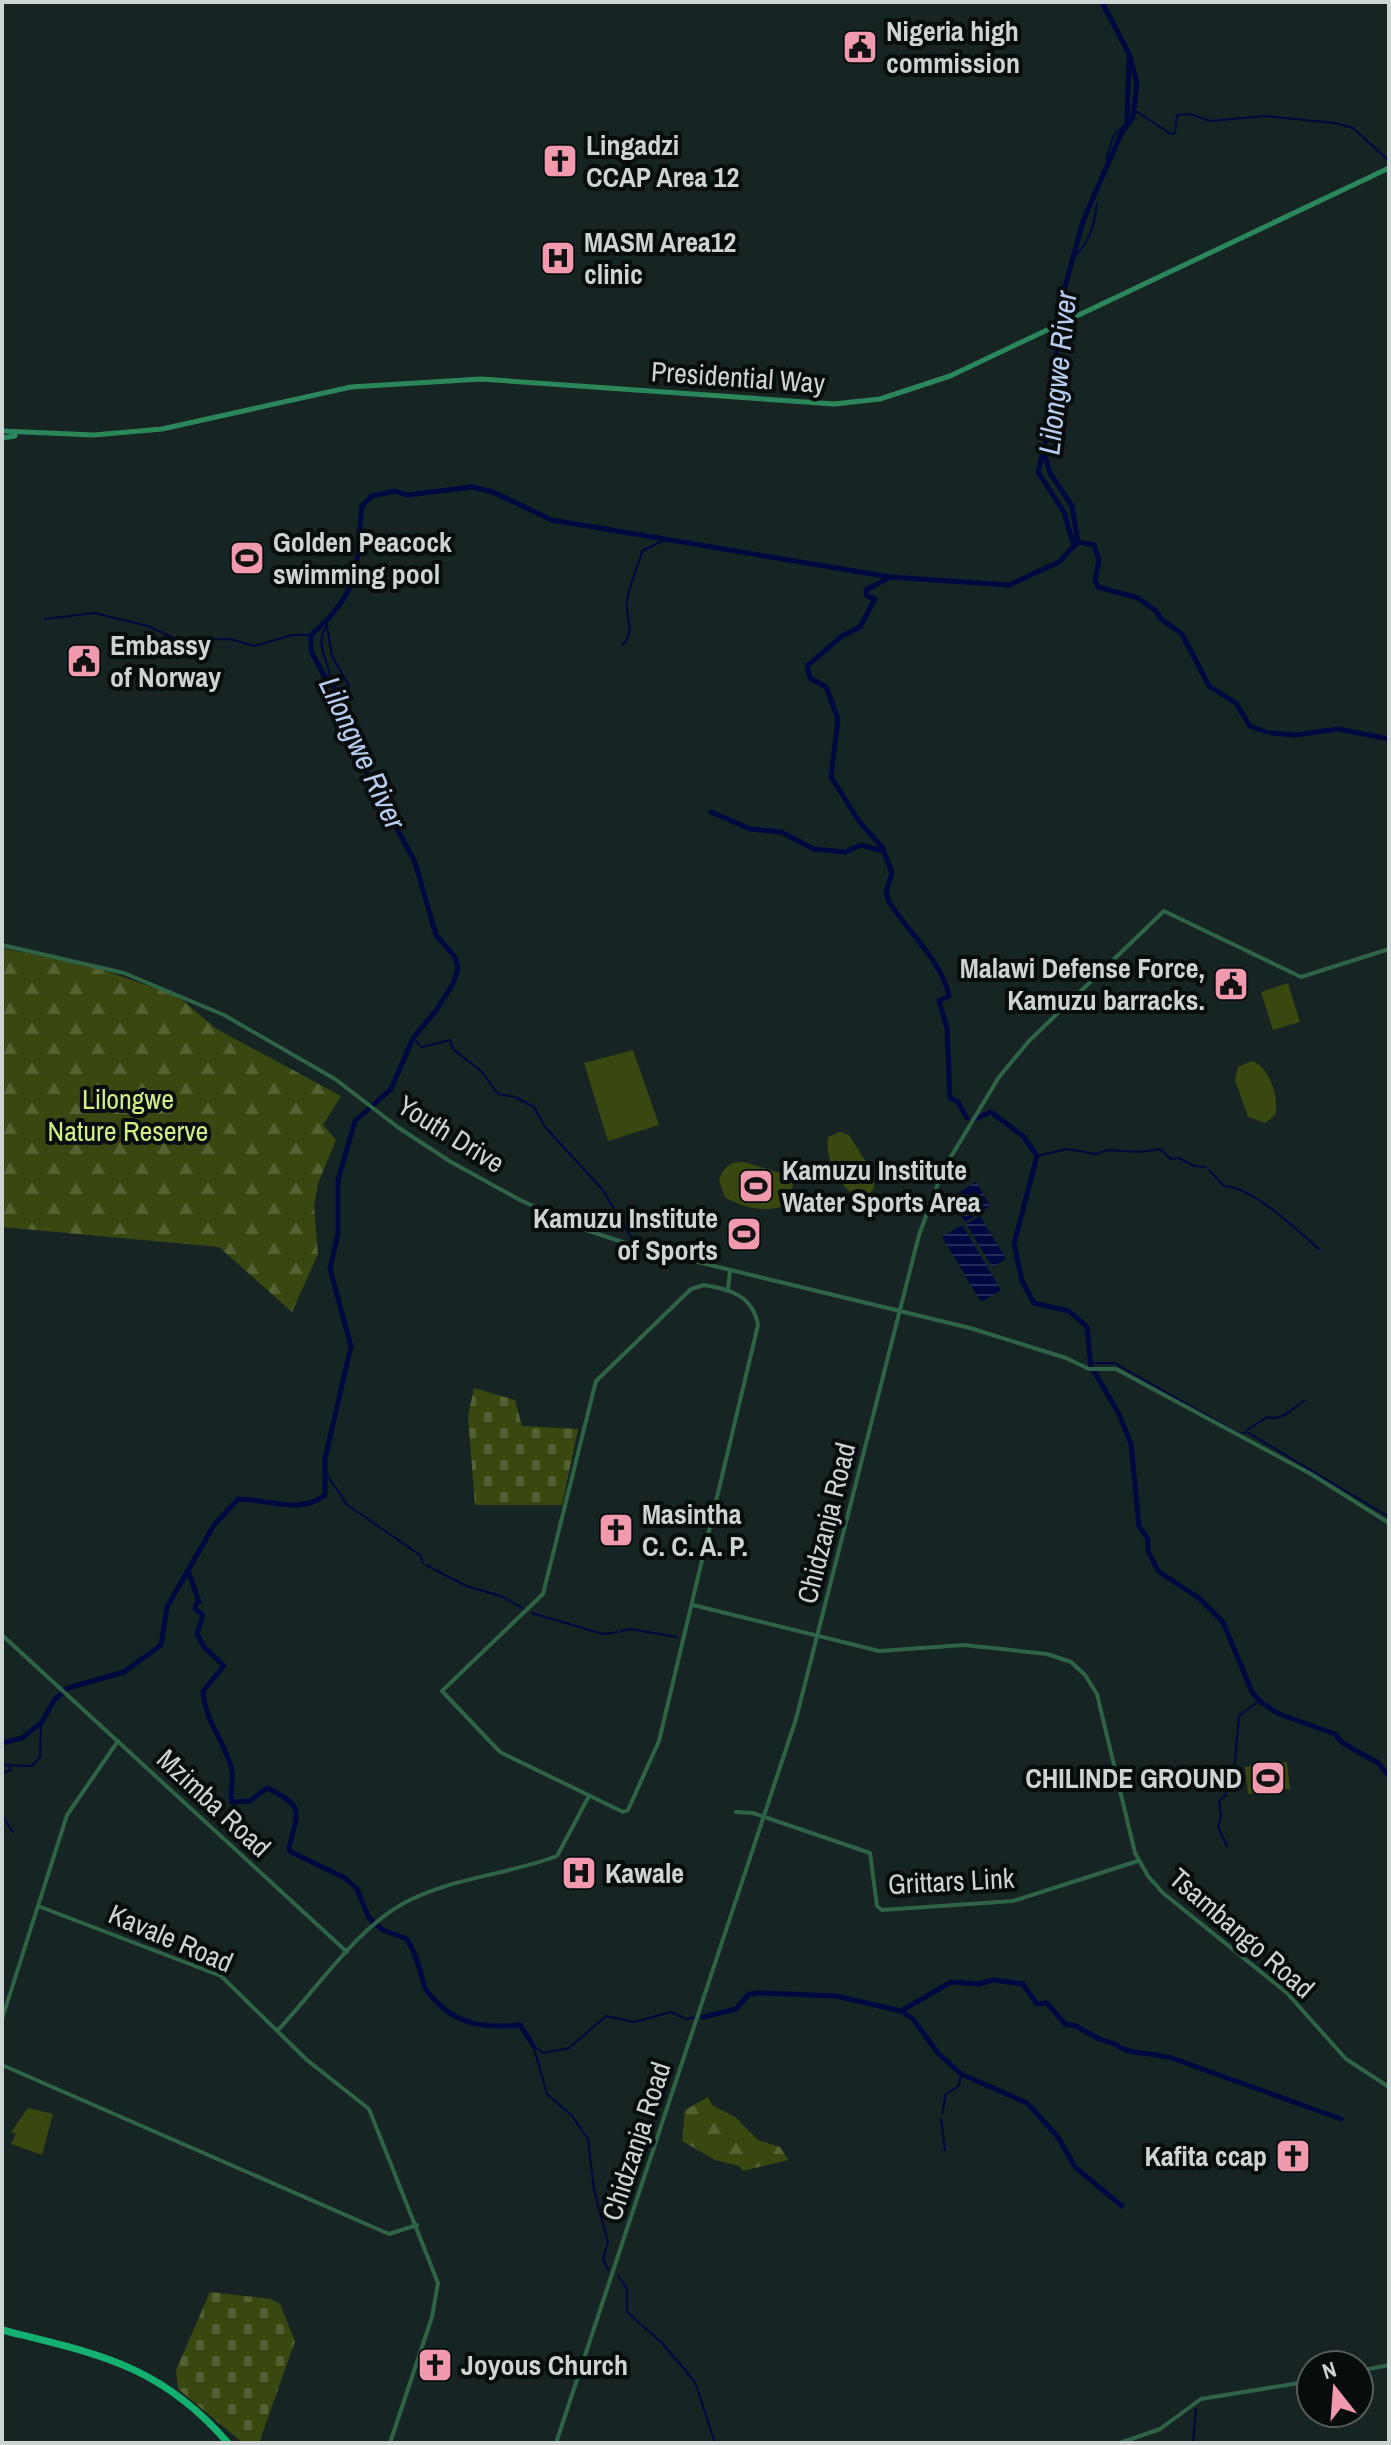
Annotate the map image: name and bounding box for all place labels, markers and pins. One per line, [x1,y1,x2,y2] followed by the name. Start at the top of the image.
[886,12,1020,82] place label: Nigeria high commission
[841,28,879,66] public building icon: Nigeria high commission
[586,126,739,196] place label: Lingadzi CCAP Area 12
[541,142,579,180] church icon: Lingadzi CCAP Area 12
[584,223,736,293] place label: MASM Area12 clinic
[539,239,577,277] hospital icon: MASM Area12 clinic
[273,523,452,593] place label: Golden Peacock swimming pool
[228,539,266,577] sports icon: Golden Peacock swimming pool
[110,626,221,696] place label: Embassy of Norway
[65,642,103,680] public building icon: Embassy of Norway
[960,949,1205,1019] place label: Malawi Defense Force, Kamuzu barracks.
[1212,965,1250,1003] public building icon: Malawi Defense Force, Kamuzu barracks.
[782,1151,981,1221] place label: Kamuzu Institute Water Sports Area
[737,1167,775,1205] sports icon: Kamuzu Institute Water Sports Area
[533,1199,718,1269] place label: Kamuzu Institute of Sports
[725,1215,763,1253] sports icon: Kamuzu Institute of Sports
[642,1495,748,1565] place label: Masintha C. C. A. P.
[597,1511,635,1549] church icon: Masintha C. C. A. P.
[1025,1759,1242,1797] place label: CHILINDE GROUND
[1249,1759,1287,1797] sports icon: CHILINDE GROUND
[560,1854,598,1892] hospital icon: Kawale
[605,1854,684,1892] place label: Kawale
[1144,2137,1267,2175] place label: Kafita ccap
[1274,2137,1312,2175] church icon: Kafita ccap
[416,2346,454,2384] church icon: Joyous Church
[461,2346,628,2384] place label: Joyous Church

